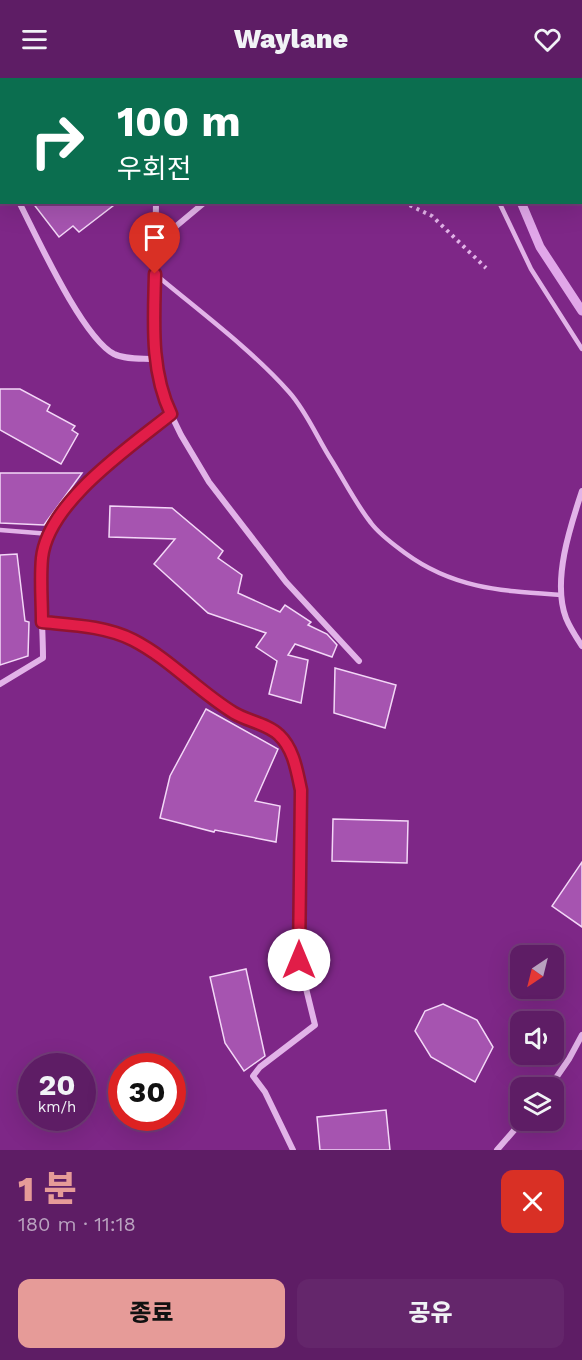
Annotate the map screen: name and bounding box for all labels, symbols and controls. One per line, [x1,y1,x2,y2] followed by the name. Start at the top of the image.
[18,23,51,56] icon: menu
[234,23,348,55] text: Waylane
[531,23,564,56] icon: heart
[117,97,241,146] text: 100 m
[18,102,96,180] icon: right
[117,153,192,185] text: 우회전
[129,212,180,274] pin
[138,221,171,254] icon: arrive
[267,928,331,992] position arrow
[510,945,564,999] north arrow
[510,945,564,1131] map controls
[510,1011,564,1065] button: sound
[108,1053,186,1131] speed limit sign: 30
[38,1067,76,1102] text: 20
[510,1077,564,1131] button: layers
[38,1098,76,1116] text: km/h
[18,1168,77,1210] text: 1 분
[501,1170,564,1233] button: close
[18,1212,136,1236] text: 180 m · 11:18
[18,1279,285,1348] button: 종료
[297,1279,564,1348] button: 공유

